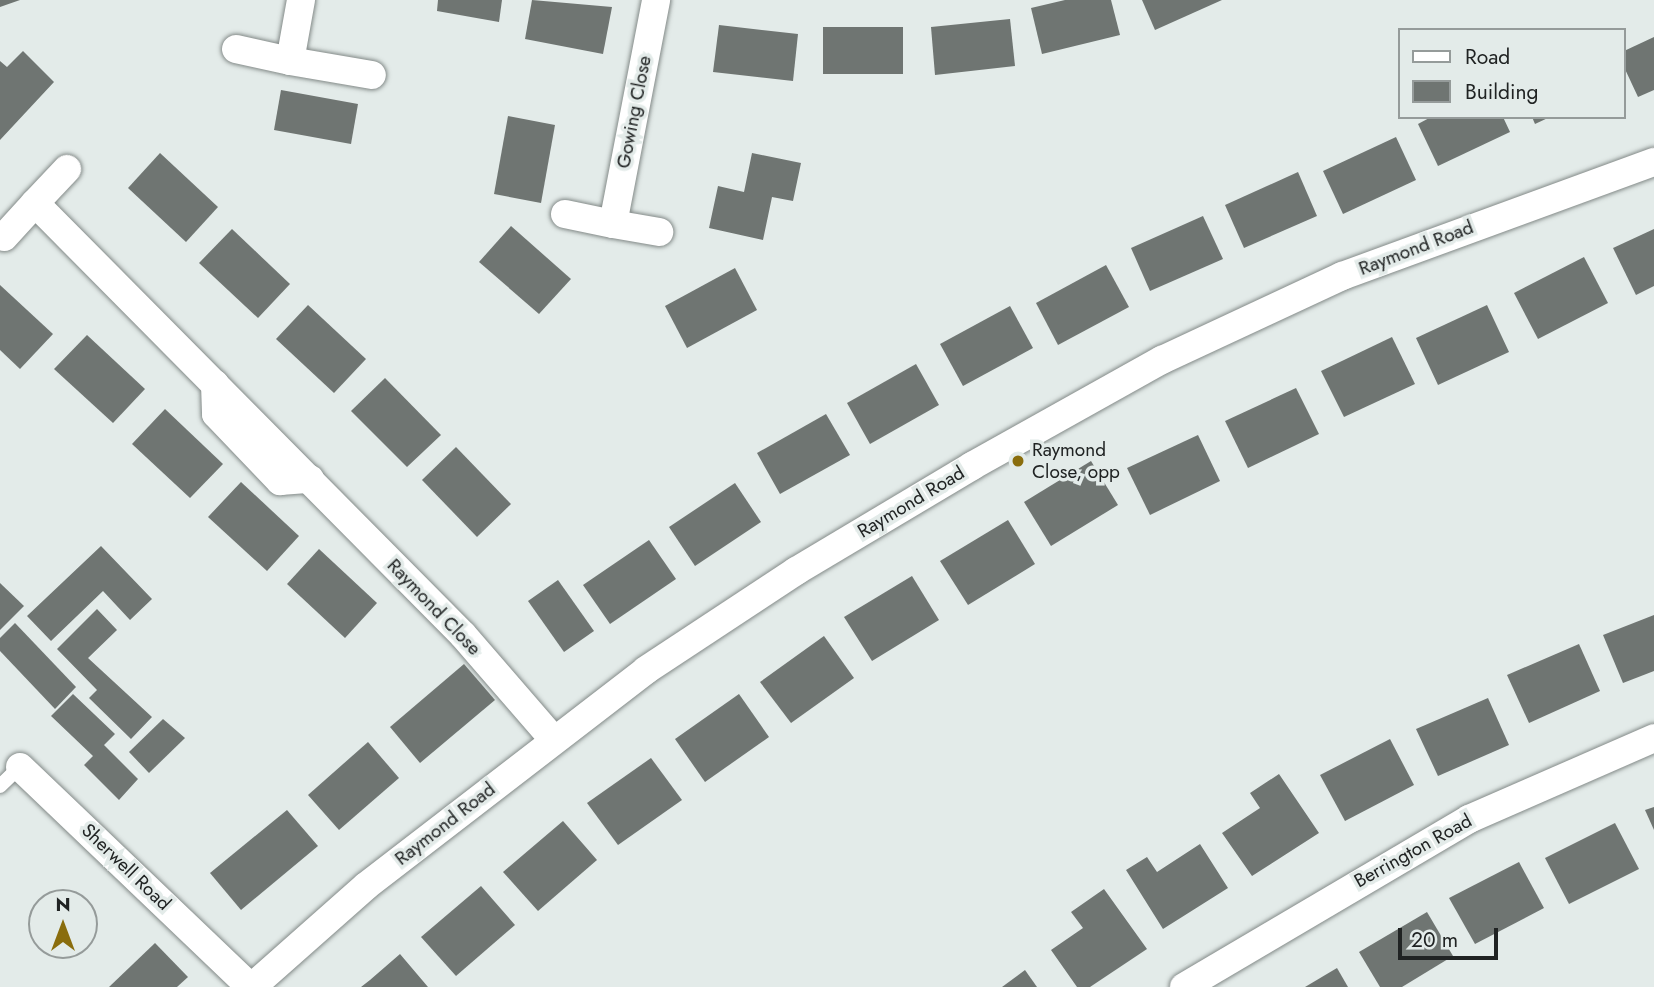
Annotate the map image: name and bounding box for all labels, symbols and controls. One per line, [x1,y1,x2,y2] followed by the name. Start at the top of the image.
[1398,28,1626,119] legend
[1465,42,1510,72] text: Road
[612,54,656,170] street label: Gowing Close
[1465,77,1538,107] text: Building
[1356,216,1476,280] street label: Raymond Road
[1032,439,1120,483] place label: Raymond Close, opp
[1010,453,1026,469] marker: Raymond Close, opp
[853,461,969,543] street label: Raymond Road
[382,554,486,660] street label: Raymond Close
[390,778,500,870] street label: Raymond Road
[1350,809,1476,893] street label: Berrington Road
[77,819,175,915] street label: Sherwell Road
[28,889,98,959] north arrow
[55,891,71,918] text: N
[1402,914,1502,958] scale bar
[1411,925,1458,955] text: 20 m

